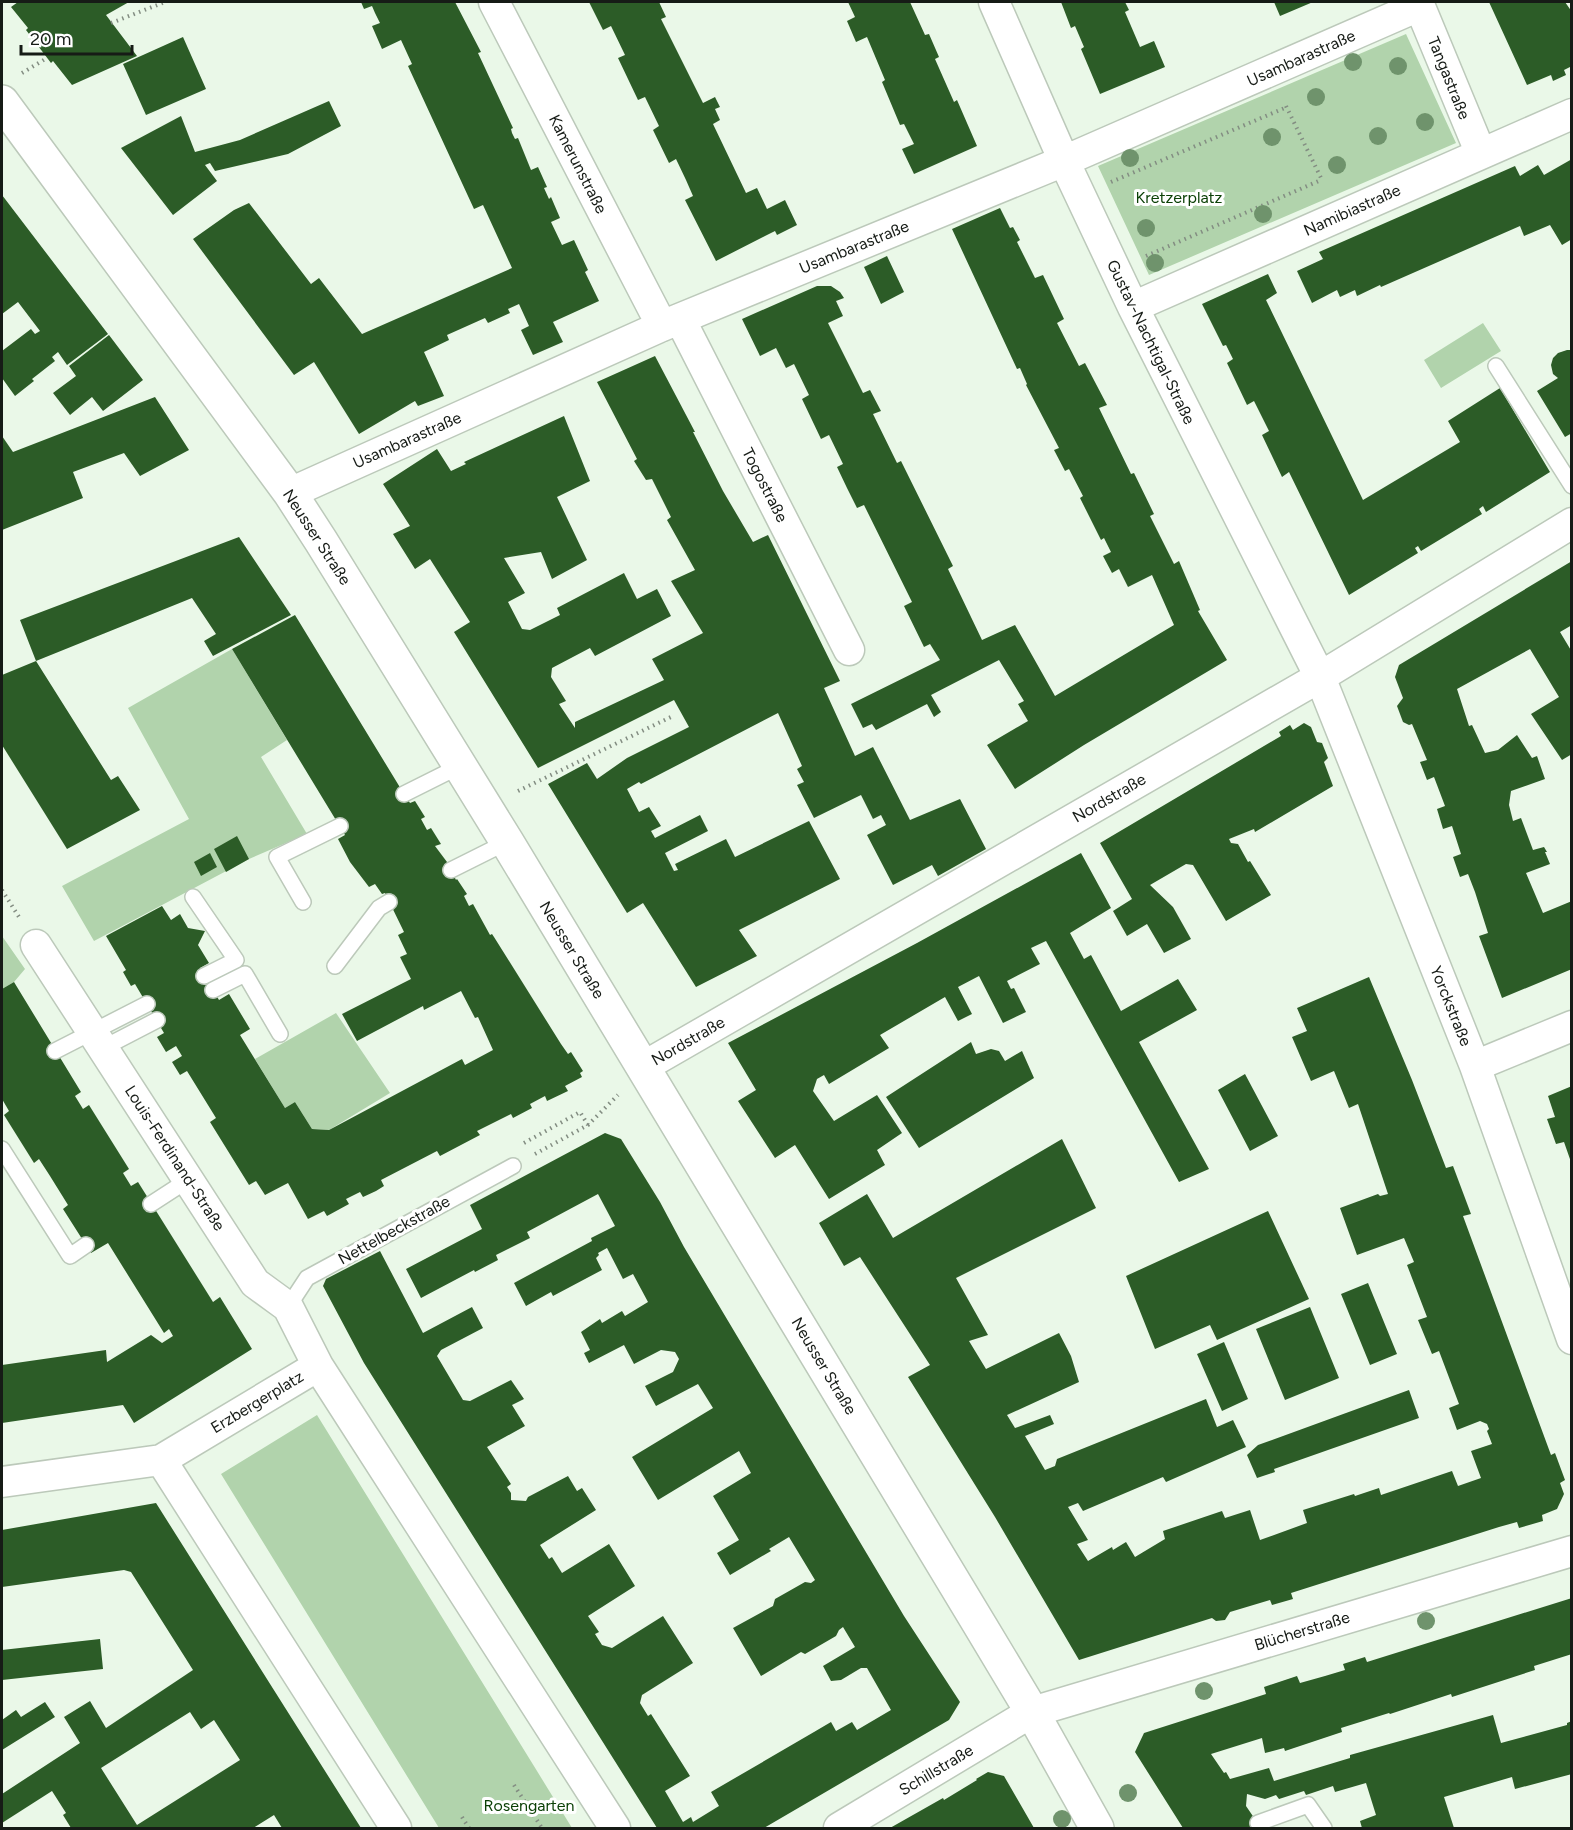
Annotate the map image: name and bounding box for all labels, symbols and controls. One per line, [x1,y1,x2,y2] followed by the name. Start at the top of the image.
[21,18,132,56] scale bar
[1244,26,1358,90] street label: Usambarastraße
[30,28,71,50] text: 20 m
[1424,34,1474,122] street label: Tangastraße
[545,111,611,217] street label: Kamerunstraße
[1301,180,1404,240] street label: Namibiastraße
[1136,188,1223,207] park label: Kretzerplatz
[796,216,912,278] street label: Usambarastraße
[1103,257,1199,427] street label: Gustav-Nachtigal-Straße
[350,408,464,472] street label: Usambarastraße
[738,445,792,525] street label: Togostraße
[279,486,355,589] street label: Neusser Straße
[1069,769,1149,827] street label: Nordstraße
[535,898,609,1002] street label: Neusser Straße
[1426,963,1476,1049] street label: Yorckstraße
[648,1012,728,1070] street label: Nordstraße
[121,1082,229,1234] street label: Louis-Ferdinand-Straße
[335,1191,453,1269] street label: Nettelbeckstraße
[787,1314,861,1418] street label: Neusser Straße
[207,1367,307,1437] street label: Erzbergerplatz
[1252,1607,1352,1655] street label: Blücherstraße
[896,1740,977,1800] street label: Schillstraße
[483,1796,575,1815] park label: Rosengarten

